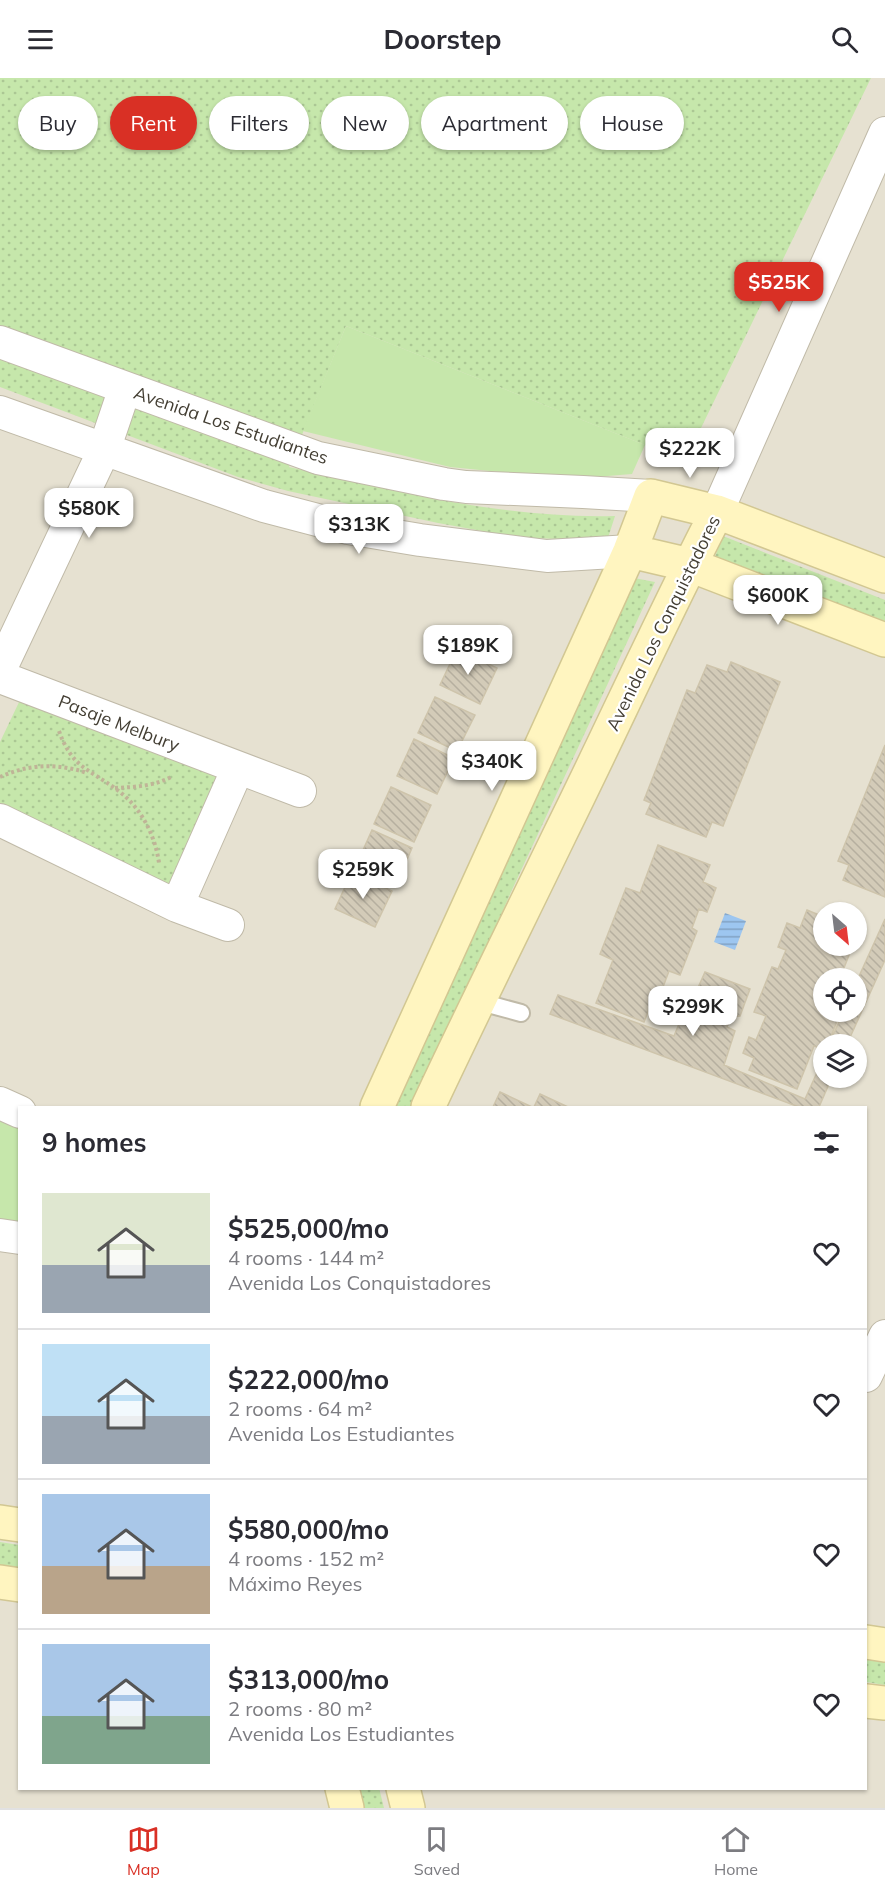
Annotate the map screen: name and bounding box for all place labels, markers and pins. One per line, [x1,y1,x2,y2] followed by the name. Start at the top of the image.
[737,262,821,313] pin: $525K
[648,428,732,479] pin: $222K
[47,488,131,539] pin: $580K
[317,504,401,555] pin: $313K
[736,575,820,626] pin: $600K
[426,625,510,676] pin: $189K
[450,741,534,792] pin: $340K
[321,849,405,900] pin: $259K
[651,986,735,1037] pin: $299K

